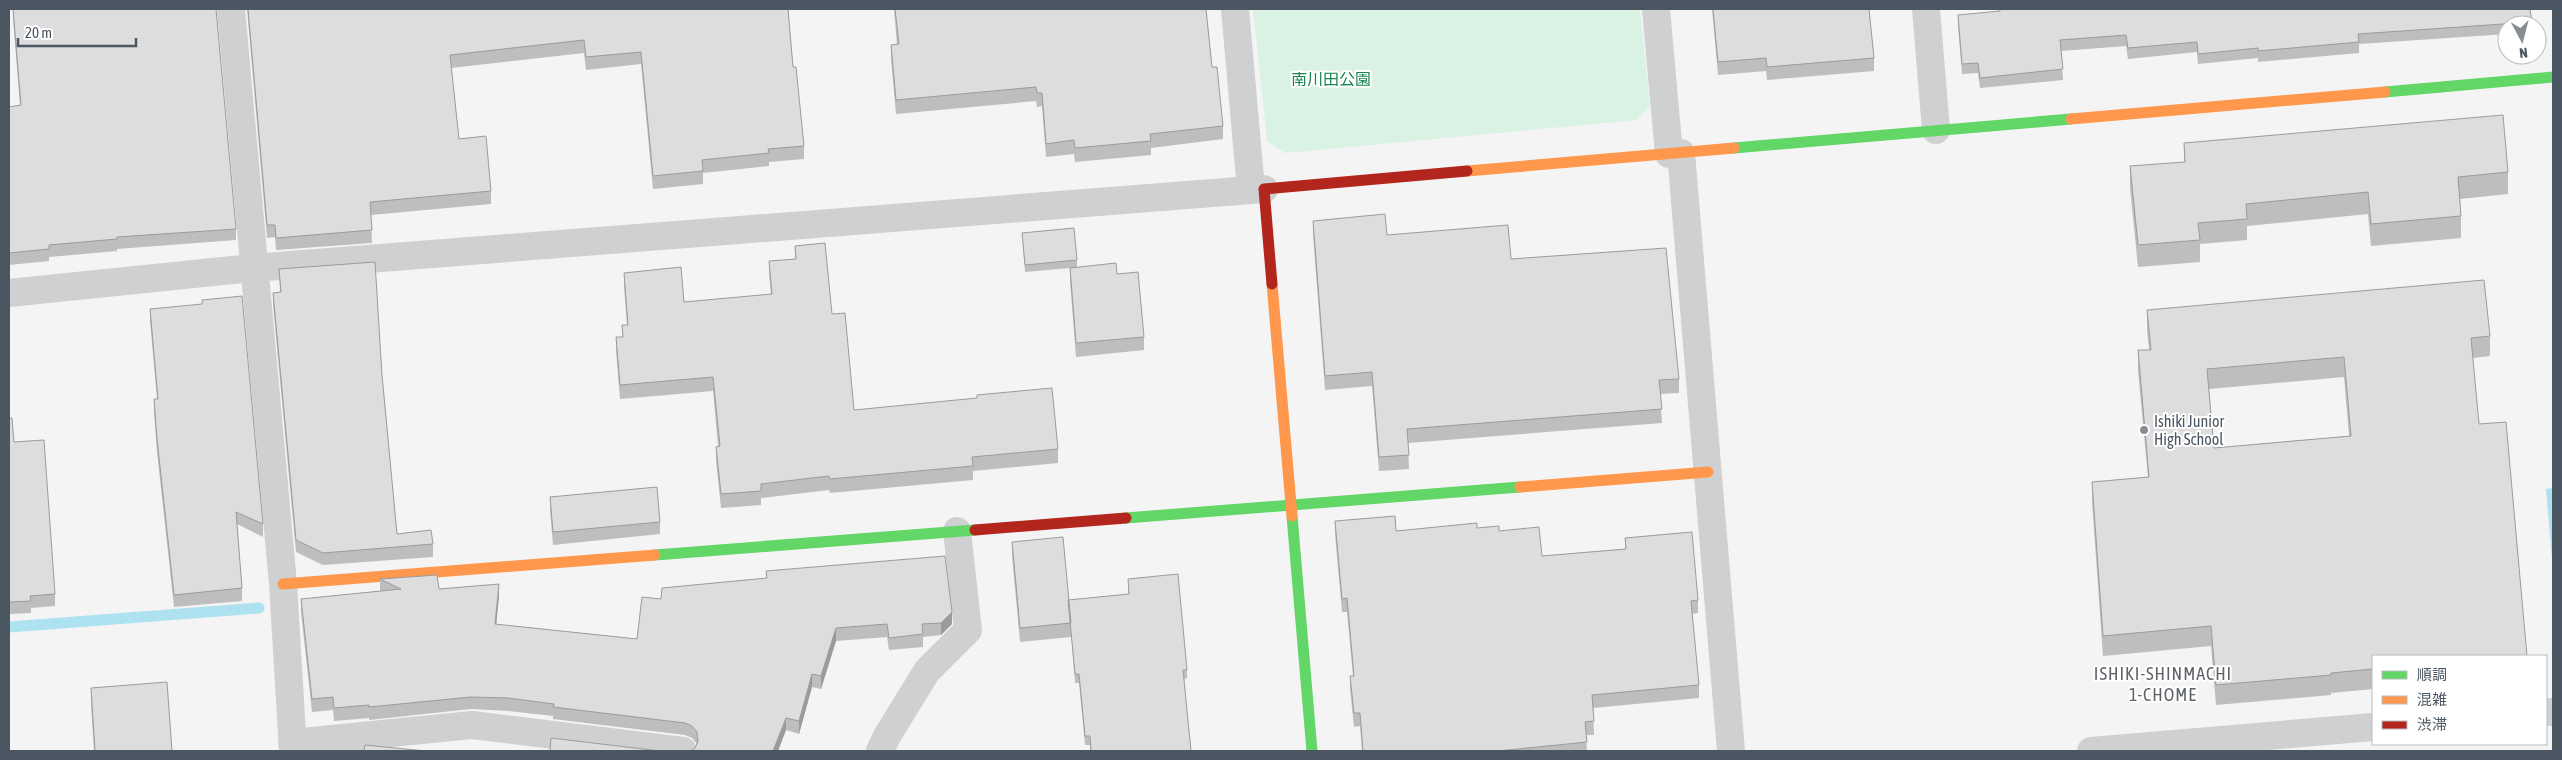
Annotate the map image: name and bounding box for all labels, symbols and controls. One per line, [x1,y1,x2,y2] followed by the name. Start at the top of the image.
[18,15,135,47] scale bar
[2497,15,2547,65] north arrow
[25,24,52,41] text: 20 m
[2519,44,2529,61] text: N
[1291,70,1371,88] park label: 南川田公園
[2154,412,2224,449] place label: Ishiki Junior High School
[2138,424,2150,436] marker: Ishiki Junior High School
[2372,655,2547,745] legend
[2094,663,2232,705] district label: ISHIKI-SHINMACHI 1-CHOME
[2417,666,2447,683] text: 順調
[2417,691,2447,708] text: 混雑
[2417,716,2447,733] text: 渋滞

